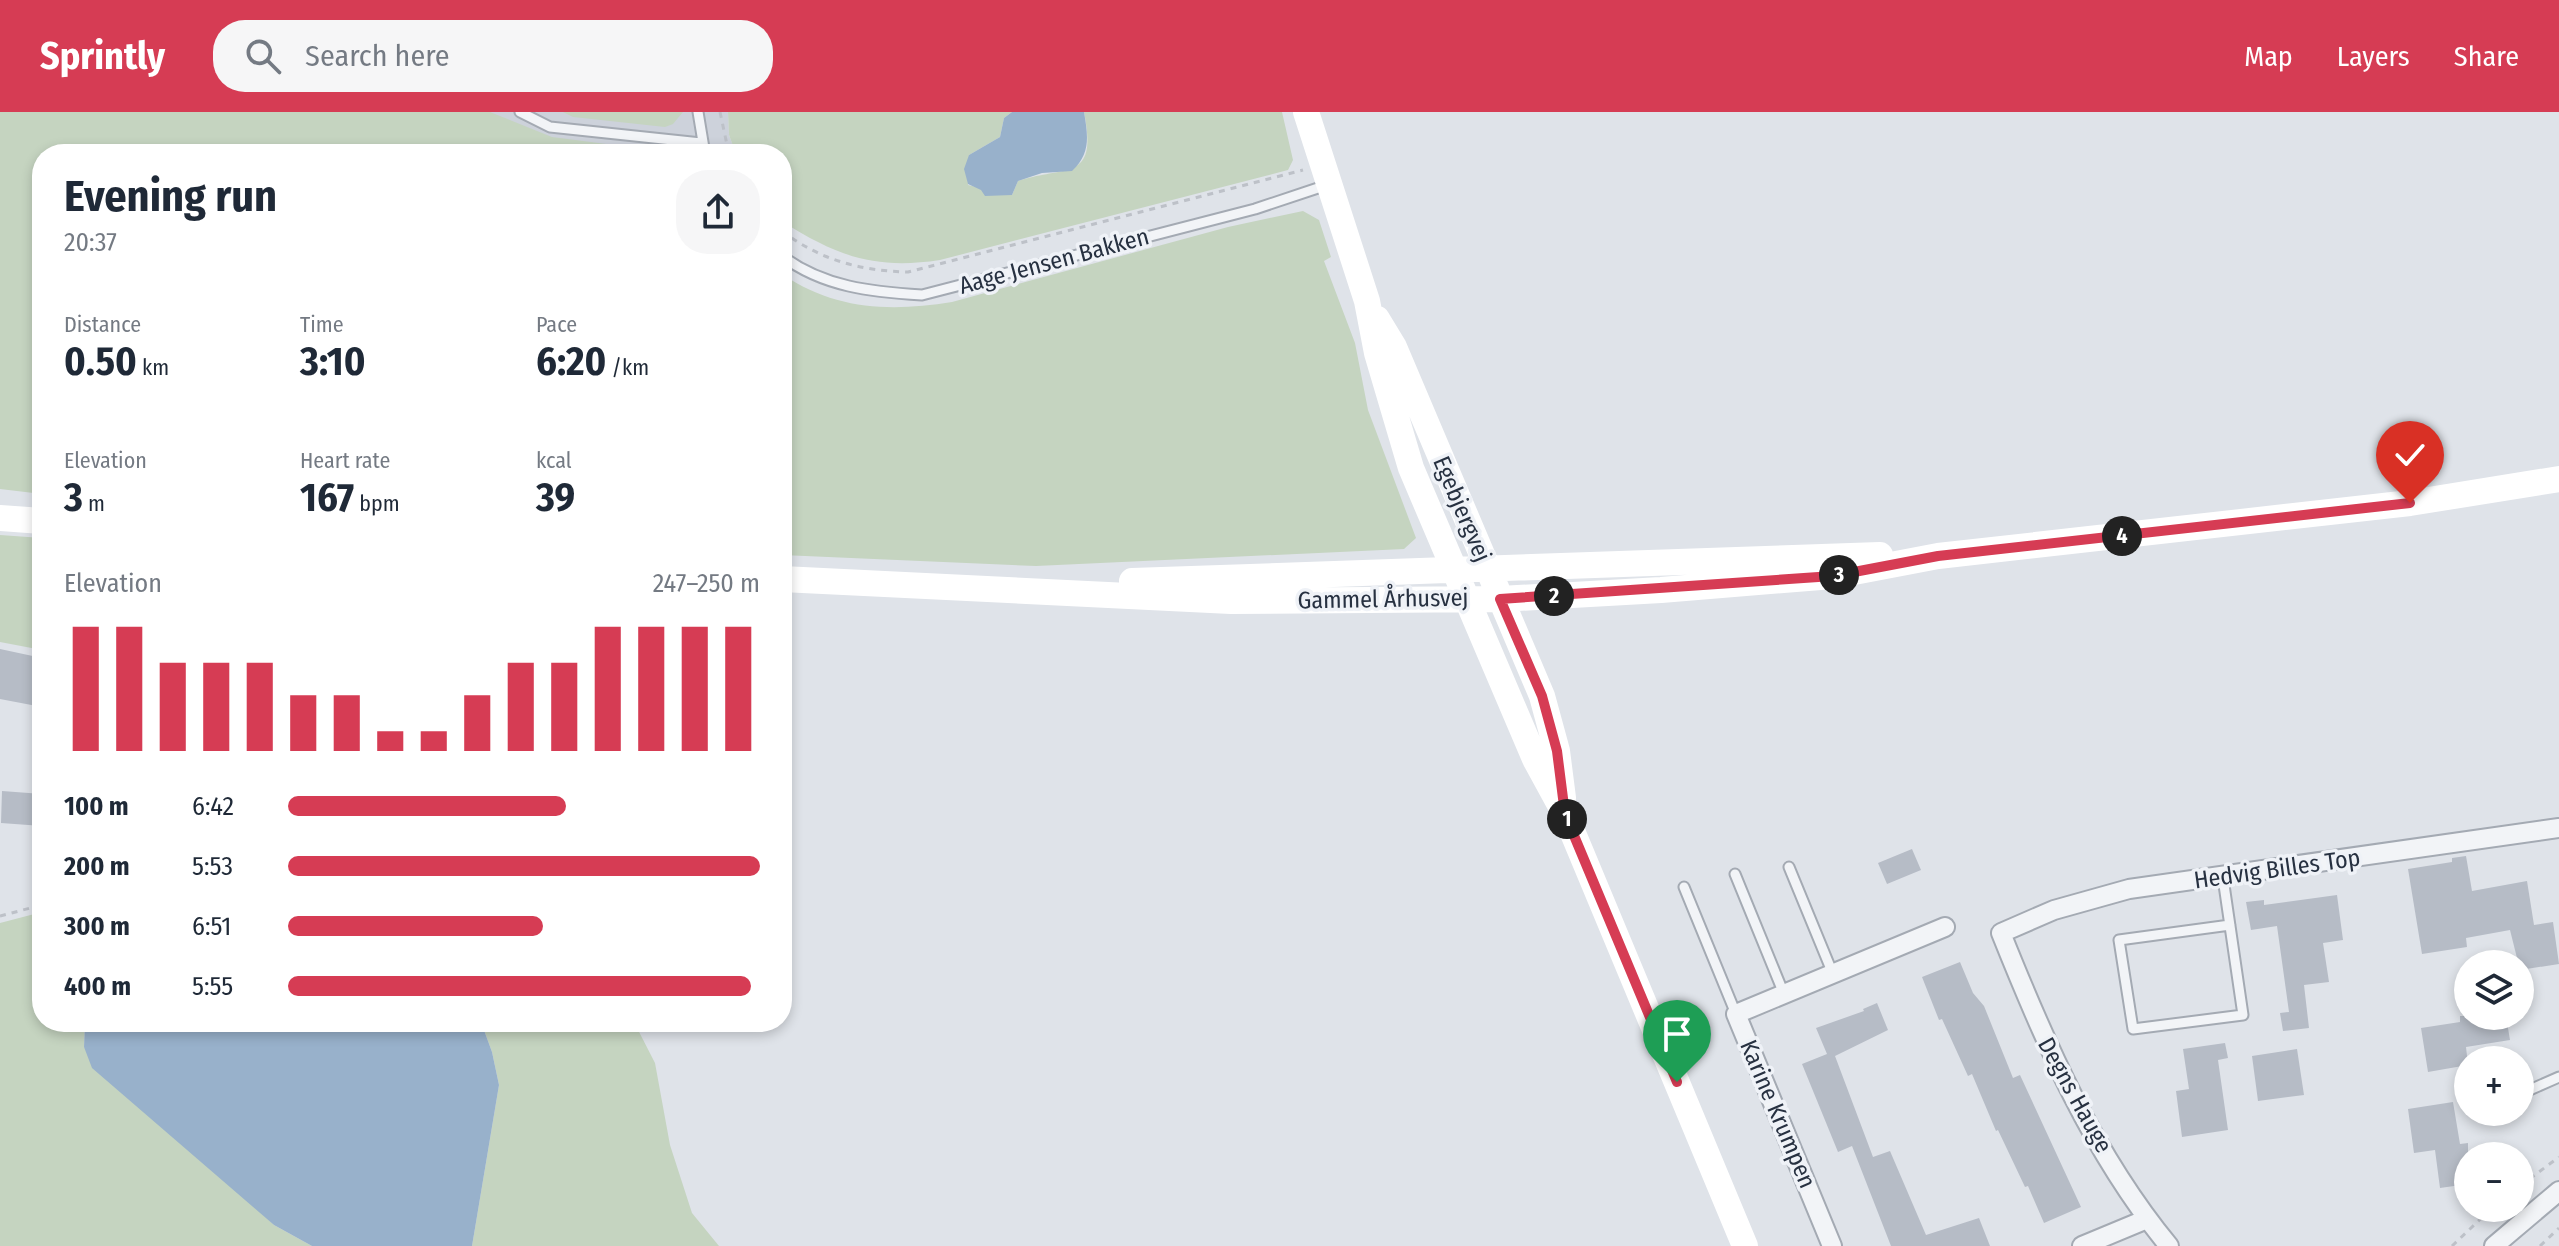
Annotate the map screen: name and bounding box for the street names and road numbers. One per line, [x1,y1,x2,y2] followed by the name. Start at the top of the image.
[956,222,1152,300] street label: Aage Jensen Bakken
[1427,452,1497,566] street label: Egebjergvej
[1297,583,1469,614] street label: Gammel Århusvej
[2192,843,2362,895] street label: Hedvig Billes Top
[2032,1033,2118,1157] street label: Degns Hauge
[1734,1036,1822,1192] street label: Karine Krumpen

